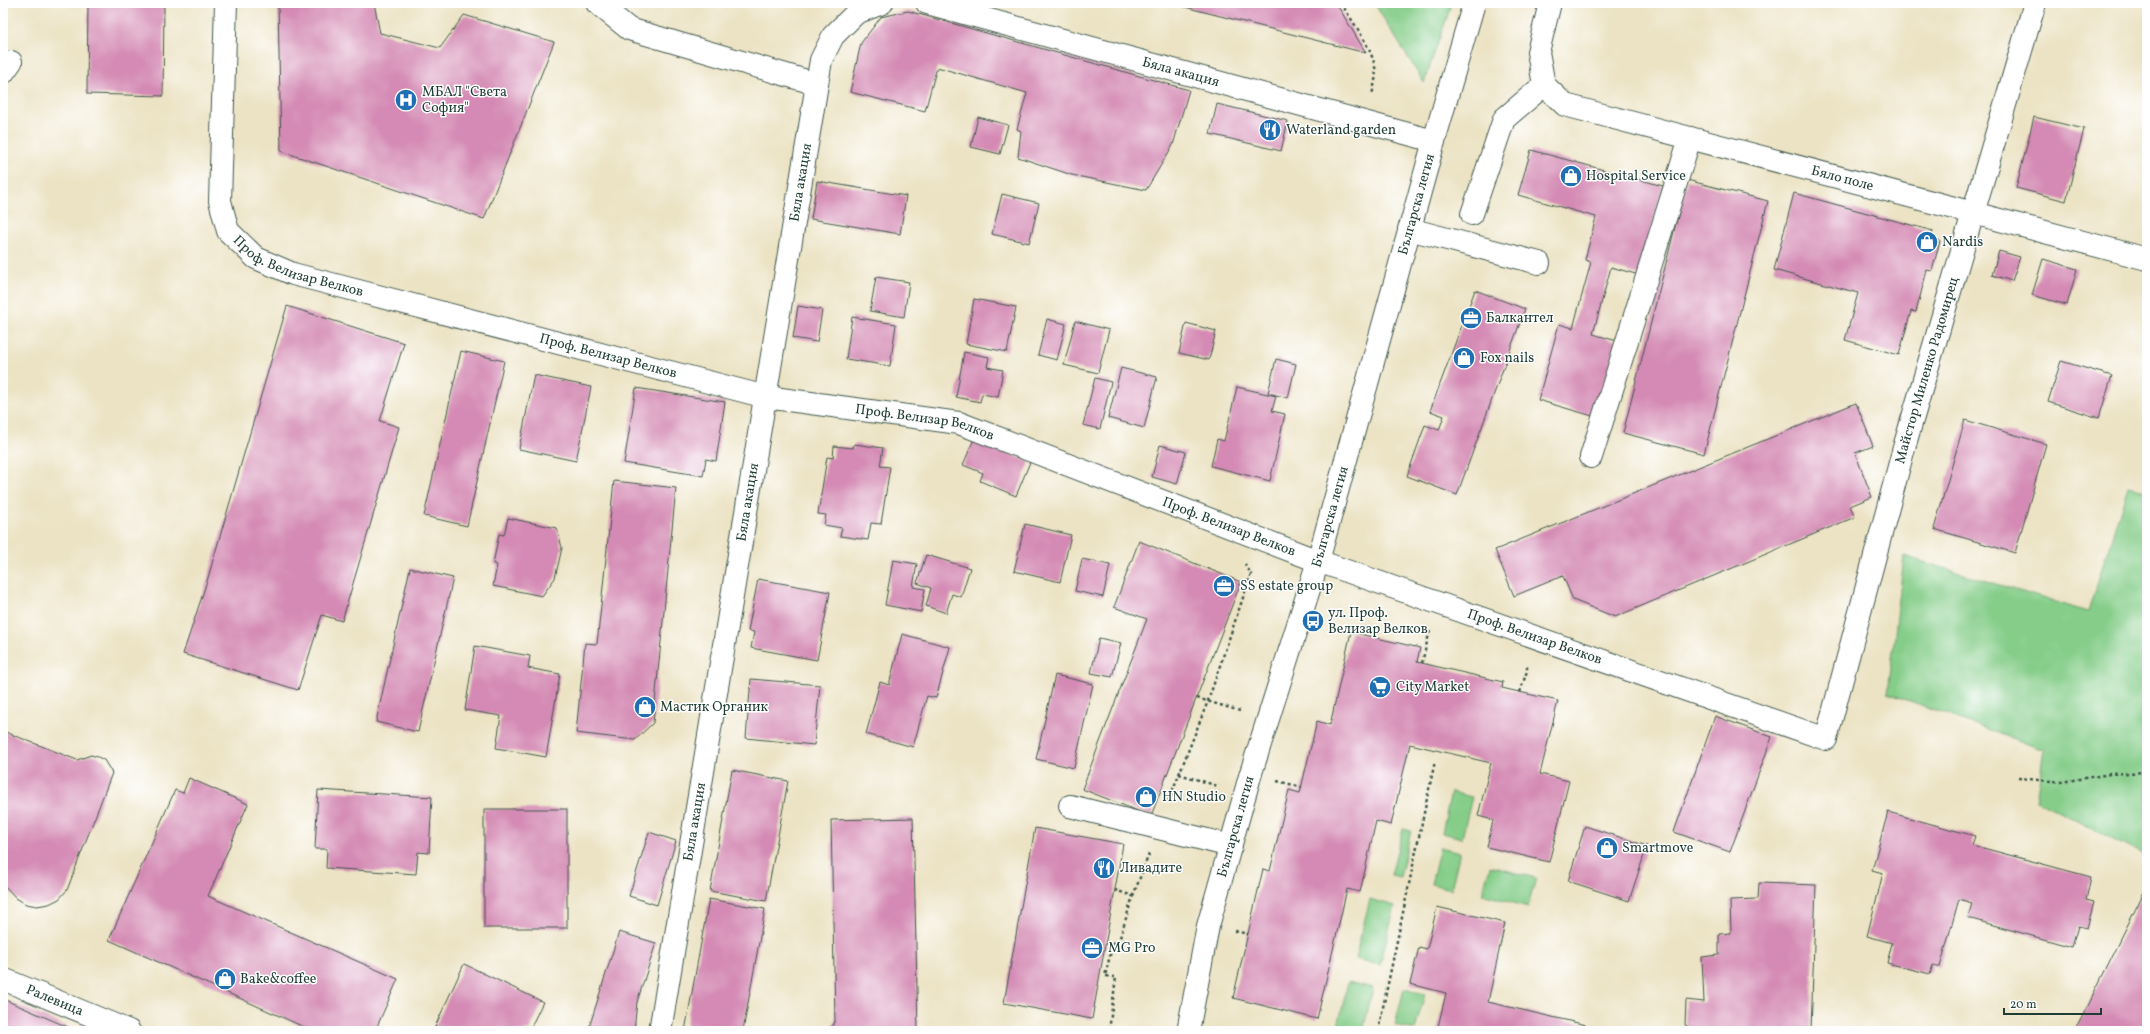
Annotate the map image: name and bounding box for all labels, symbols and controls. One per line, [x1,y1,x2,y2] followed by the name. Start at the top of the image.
[1140,52,1222,92] street label: Бяла акация
[422,83,507,118] place label: МБАЛ "Света София"
[393,87,419,113] hospital icon: МБАЛ "Света София"
[1257,117,1283,143] restaurant icon: Waterland garden
[1286,121,1396,140] place label: Waterland garden
[785,142,817,223] street label: Бяла акация
[1393,152,1440,257] street label: Българска легия
[1809,161,1876,196] street label: Бяло поле
[1558,163,1584,189] shop icon: Hospital Service
[1586,167,1686,186] place label: Hospital Service
[1914,229,1940,255] shop icon: Nardis
[229,231,365,301] street label: Проф. Велизар Велков
[1942,233,1983,252] place label: Nardis
[1891,274,1963,466] street label: Майстор Миленко Радомирец
[1458,305,1484,331] office icon: Балкантел
[1486,309,1554,328] place label: Балкантел
[537,329,679,383] street label: Проф. Велизар Велков
[1451,345,1477,371] shop icon: Fox nails
[1480,349,1534,368] place label: Fox nails
[854,400,997,445] street label: Проф. Велизар Велков
[732,462,764,543] street label: Бяла акация
[1307,464,1353,570] street label: Българска легия
[1159,492,1298,561] street label: Проф. Велизар Велков
[1211,573,1237,599] office icon: SS estate group
[1240,577,1333,596] place label: SS estate group
[1328,604,1428,639] place label: ул. Проф. Велизар Велков
[1465,605,1605,669] street label: Проф. Велизар Велков
[1300,608,1326,634] bus stop icon: ул. Проф. Велизар Велков
[1367,674,1393,700] supermarket icon: City Market
[1396,678,1469,697] place label: City Market
[632,694,658,720] shop icon: Мастик Органик
[660,698,769,717] place label: Мастик Органик
[1213,774,1259,880] street label: Българска легия
[679,781,711,863] street label: Бяла акация
[1133,784,1159,810] shop icon: HN Studio
[1162,788,1226,807] place label: HN Studio
[1594,835,1620,861] shop icon: Smartmove
[1622,839,1694,858] place label: Smartmove
[1091,855,1117,881] restaurant icon: Ливадите
[1120,859,1182,878] place label: Ливадите
[1079,935,1105,961] office icon: MG Pro
[1108,939,1156,958] place label: MG Pro
[212,966,238,992] shop icon: Bake&coffee
[240,970,317,989] place label: Bake&coffee
[23,980,86,1021] street label: Ралевица
[2004,990,2101,1016] scale bar
[2010,997,2037,1013] text: 20 m

